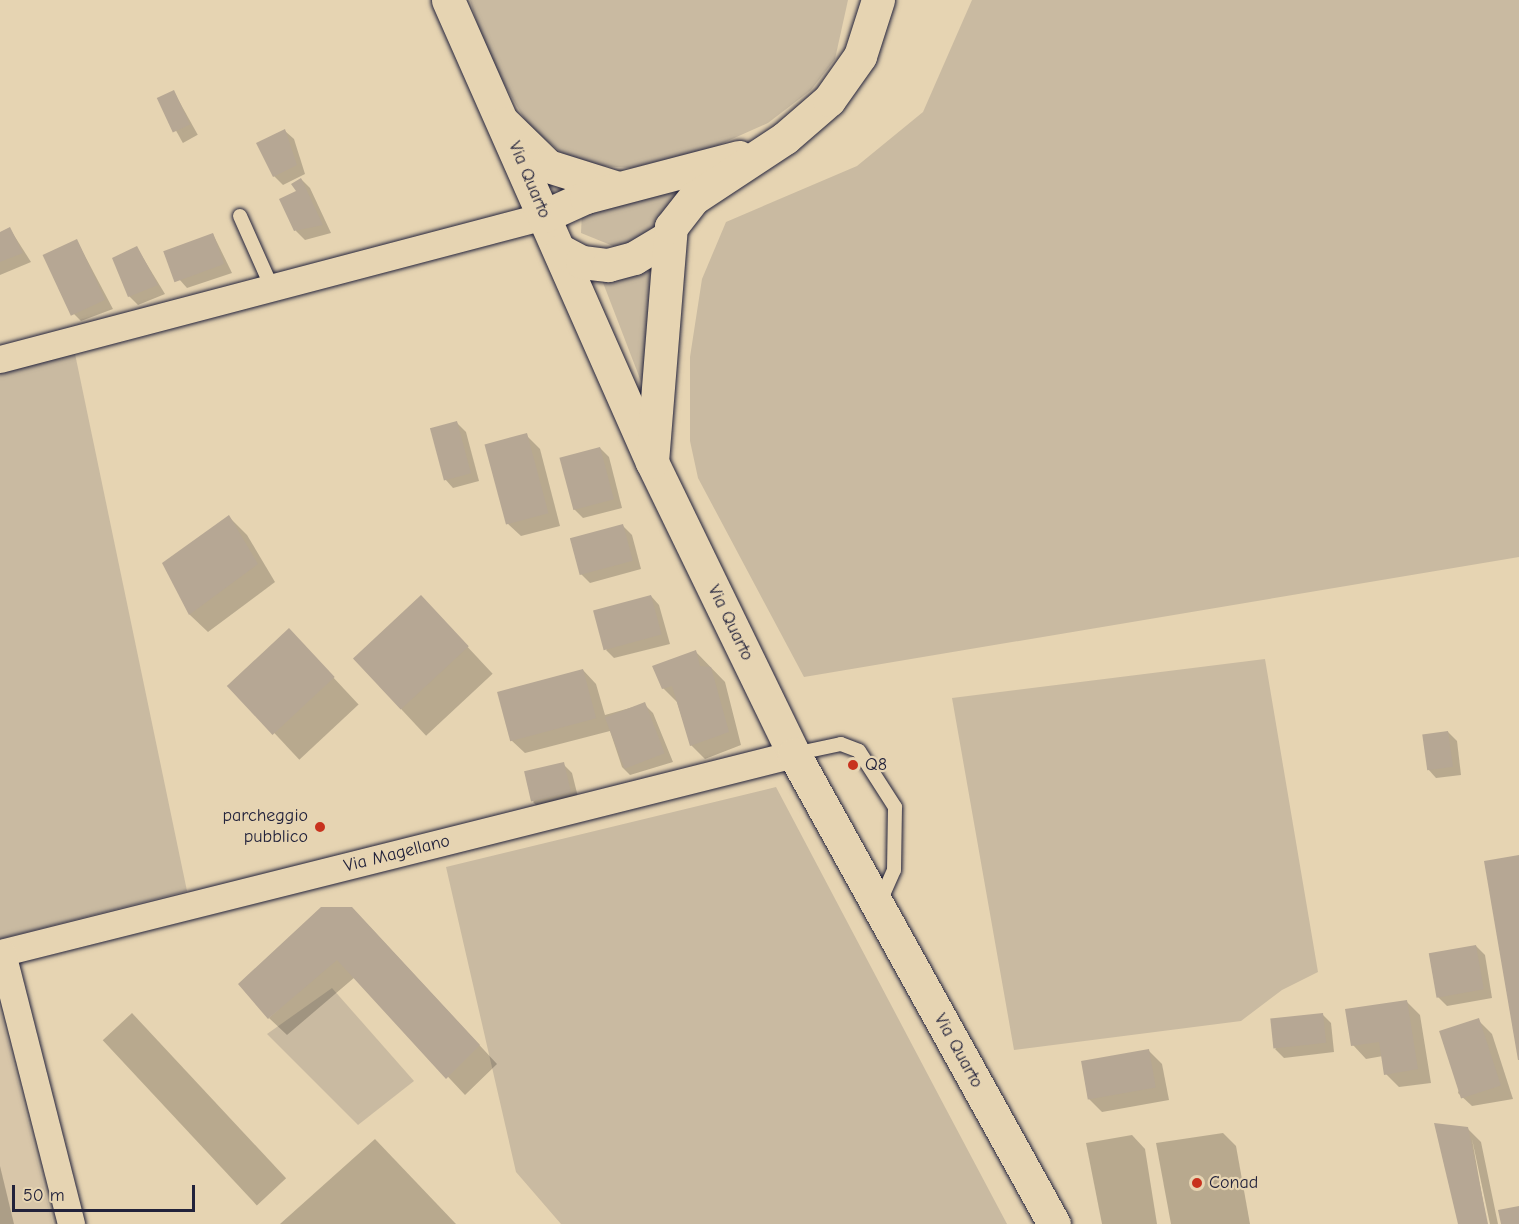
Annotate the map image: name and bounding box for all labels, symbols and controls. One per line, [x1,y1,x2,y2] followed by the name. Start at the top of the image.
[503,138,555,222] street label: Via Quarto
[702,582,758,664] street label: Via Quarto
[865,754,887,776] place label: Q8
[846,758,860,772] marker: Q8
[223,806,308,848] place label: parcheggio pubblico
[313,820,327,834] marker: parcheggio pubblico
[342,830,452,878] street label: Via Magellano
[929,1010,987,1092] street label: Via Quarto
[1209,1172,1258,1194] place label: Conad
[15,1173,198,1211] scale bar
[1190,1176,1204,1190] marker: Conad
[23,1185,65,1206] text: 50 m

